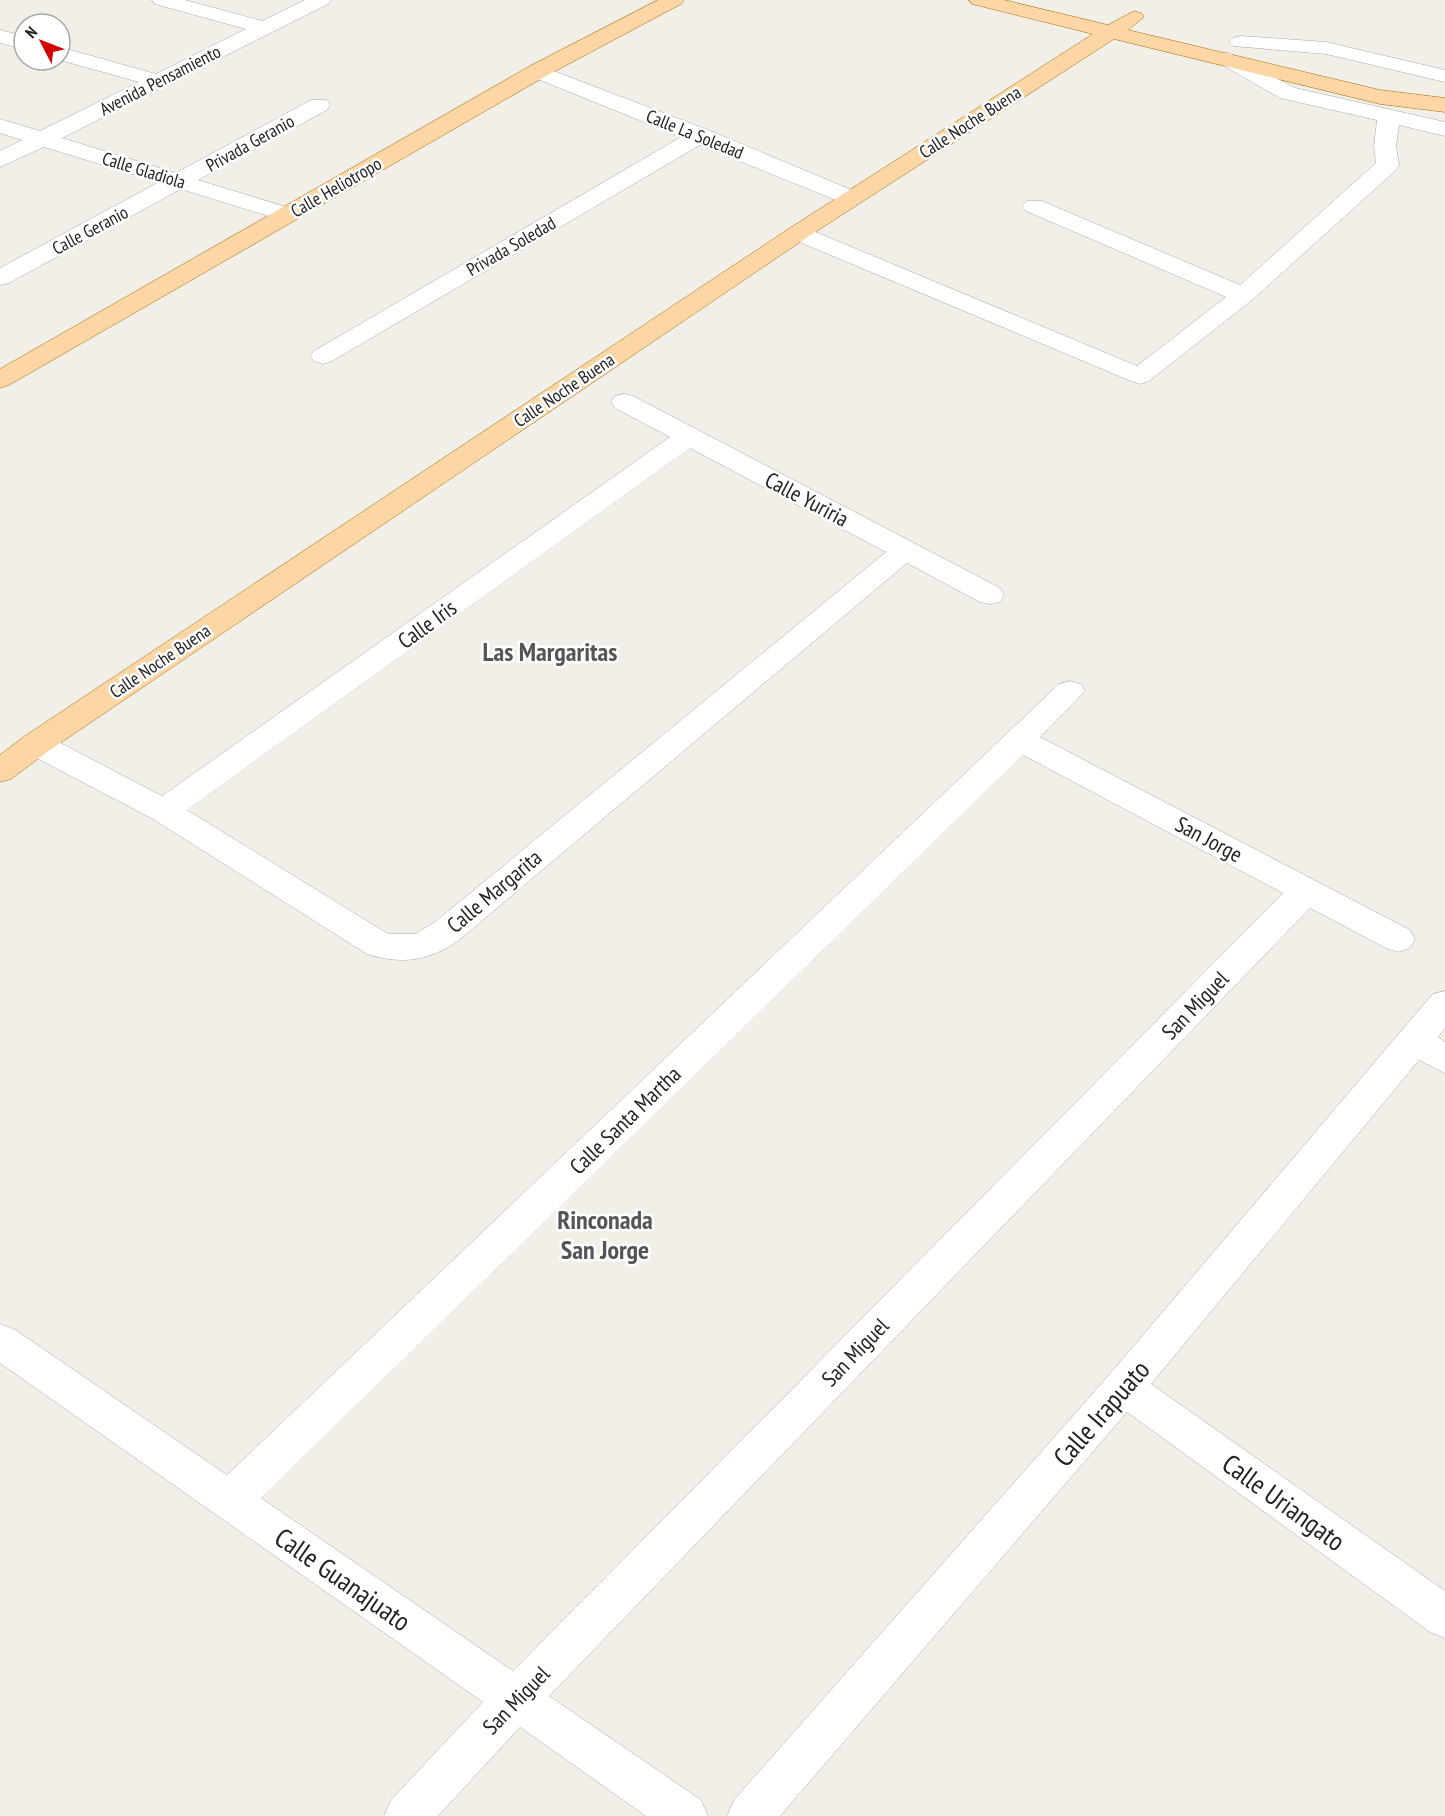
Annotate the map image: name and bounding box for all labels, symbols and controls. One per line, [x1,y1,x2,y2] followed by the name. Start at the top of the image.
[12,12,72,72] north arrow
[21,22,41,42] text: N
[96,40,225,120] street label: Avenida Pensamiento
[915,81,1025,163] street label: Calle Noche Buena
[643,104,747,164] street label: Calle La Soledad
[202,109,298,177] street label: Privada Geranio
[100,146,188,194] street label: Calle Gladiola
[286,152,386,222] street label: Calle Heliotropo
[48,200,132,260] street label: Calle Geranio
[462,211,560,281] street label: Privada Soledad
[509,348,619,432] street label: Calle Noche Buena
[760,465,854,533] street label: Calle Yuriria
[392,593,462,655] street label: Calle Iris
[105,619,215,703] street label: Calle Noche Buena
[483,635,617,668] district label: Las Margaritas
[1171,810,1247,868] street label: San Jorge
[441,843,547,939] street label: Calle Margarita
[1156,964,1235,1045] street label: San Miguel
[564,1060,686,1180] street label: Calle Santa Martha
[557,1203,653,1266] district label: Rinconada San Jorge
[816,1311,895,1392] street label: San Miguel
[1046,1353,1156,1473] street label: Calle Irapuato
[1216,1446,1352,1558] street label: Calle Uriangato
[269,1520,417,1638] street label: Calle Guanajuato
[477,1659,556,1740] street label: San Miguel

